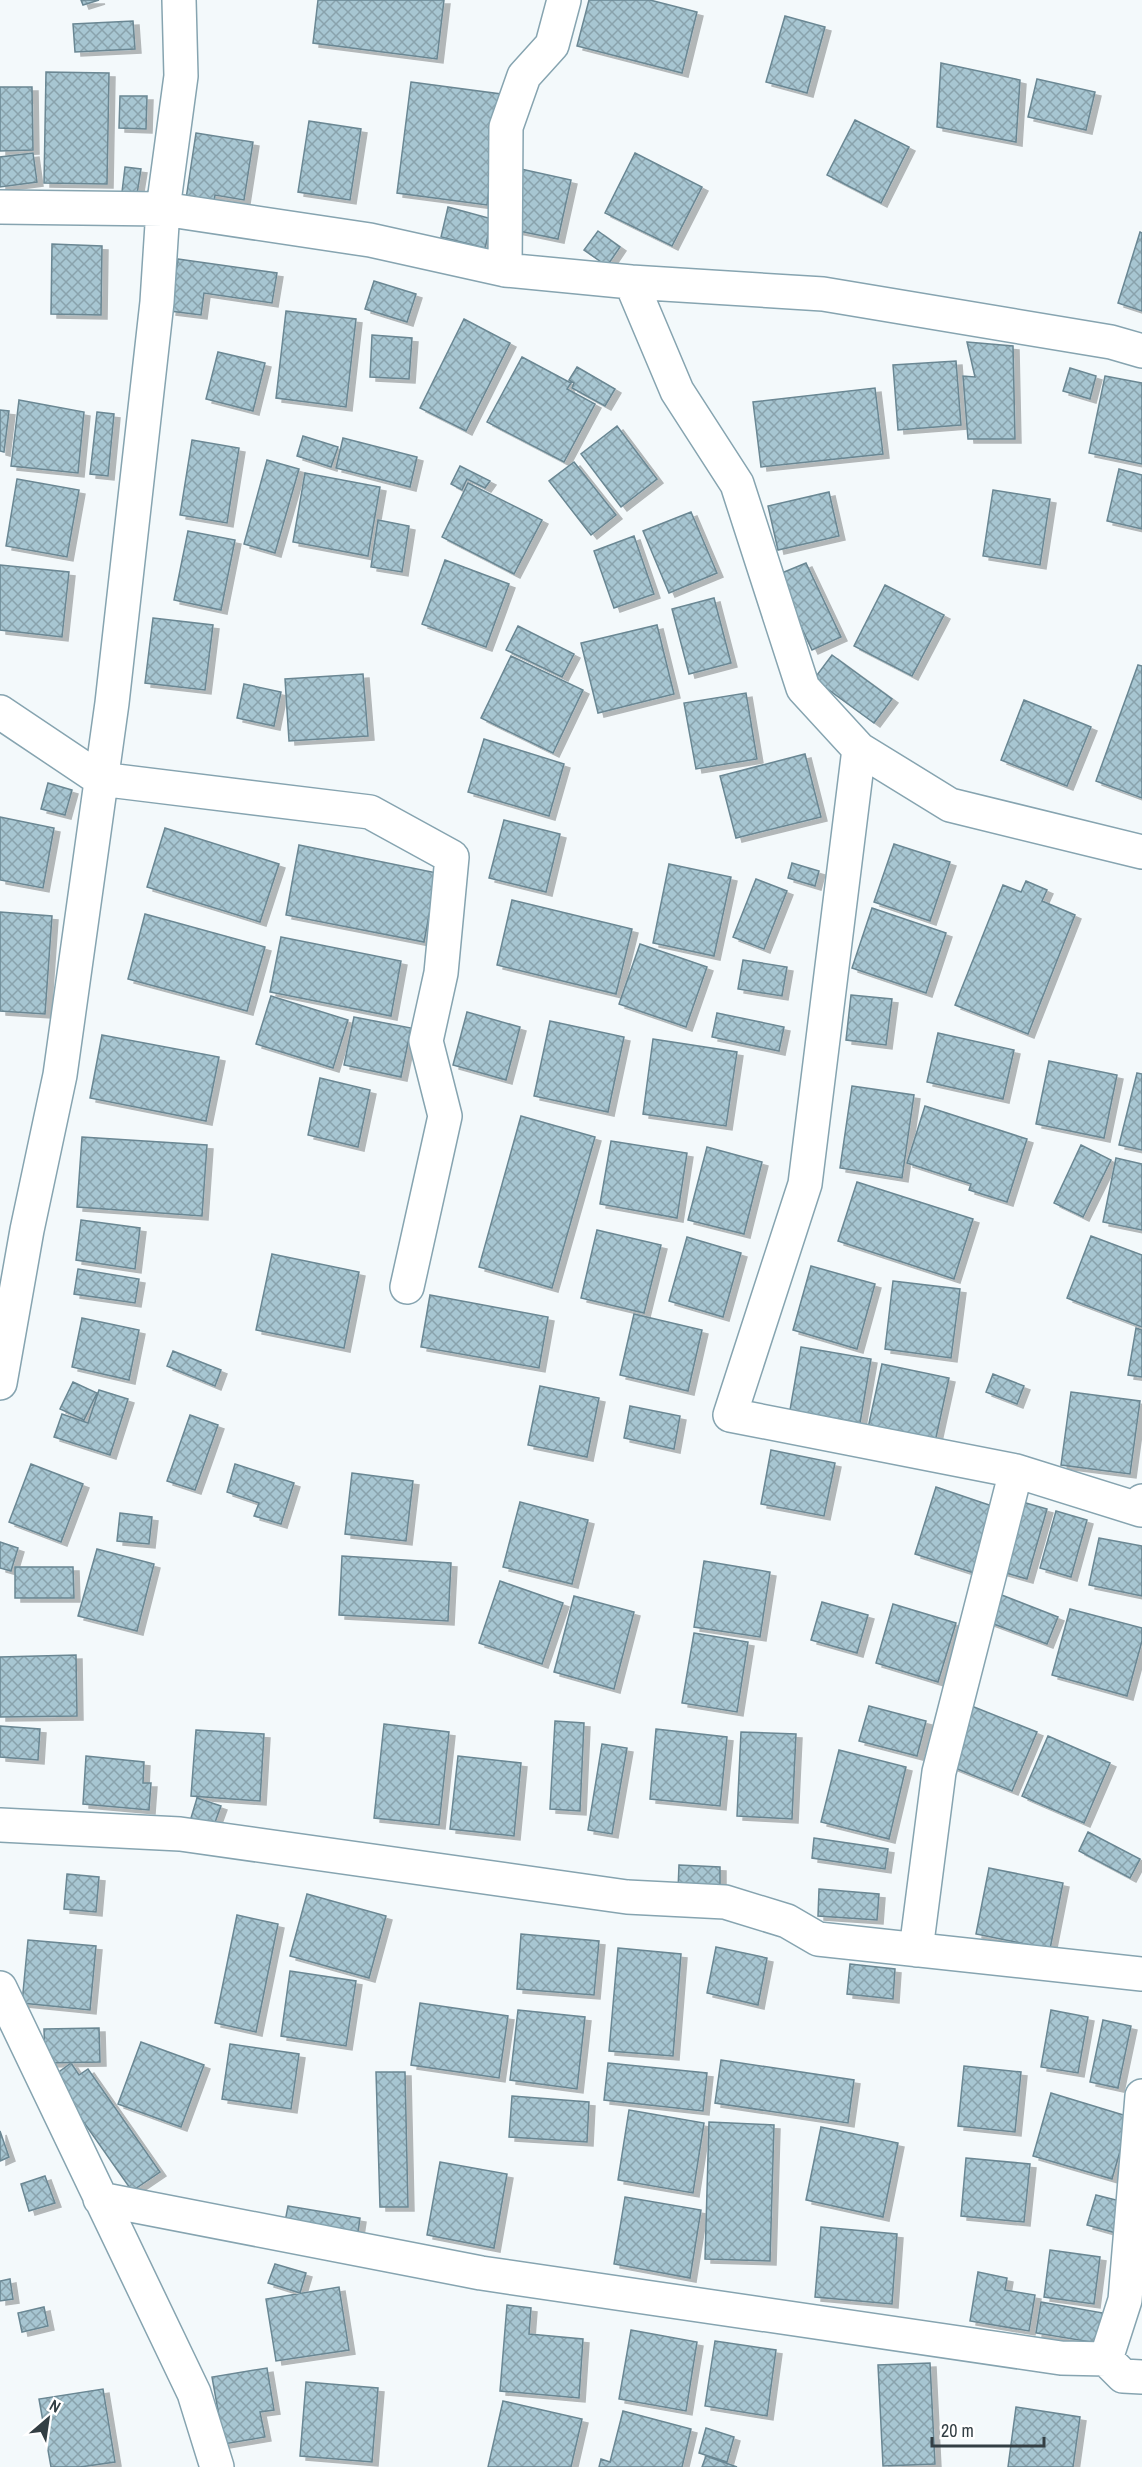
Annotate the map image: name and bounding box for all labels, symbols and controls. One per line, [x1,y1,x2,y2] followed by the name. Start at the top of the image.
[18,2389,78,2449] north arrow
[46,2394,65,2418] text: N
[932,2410,1044,2448] scale bar
[941,2418,974,2443] text: 20 m

